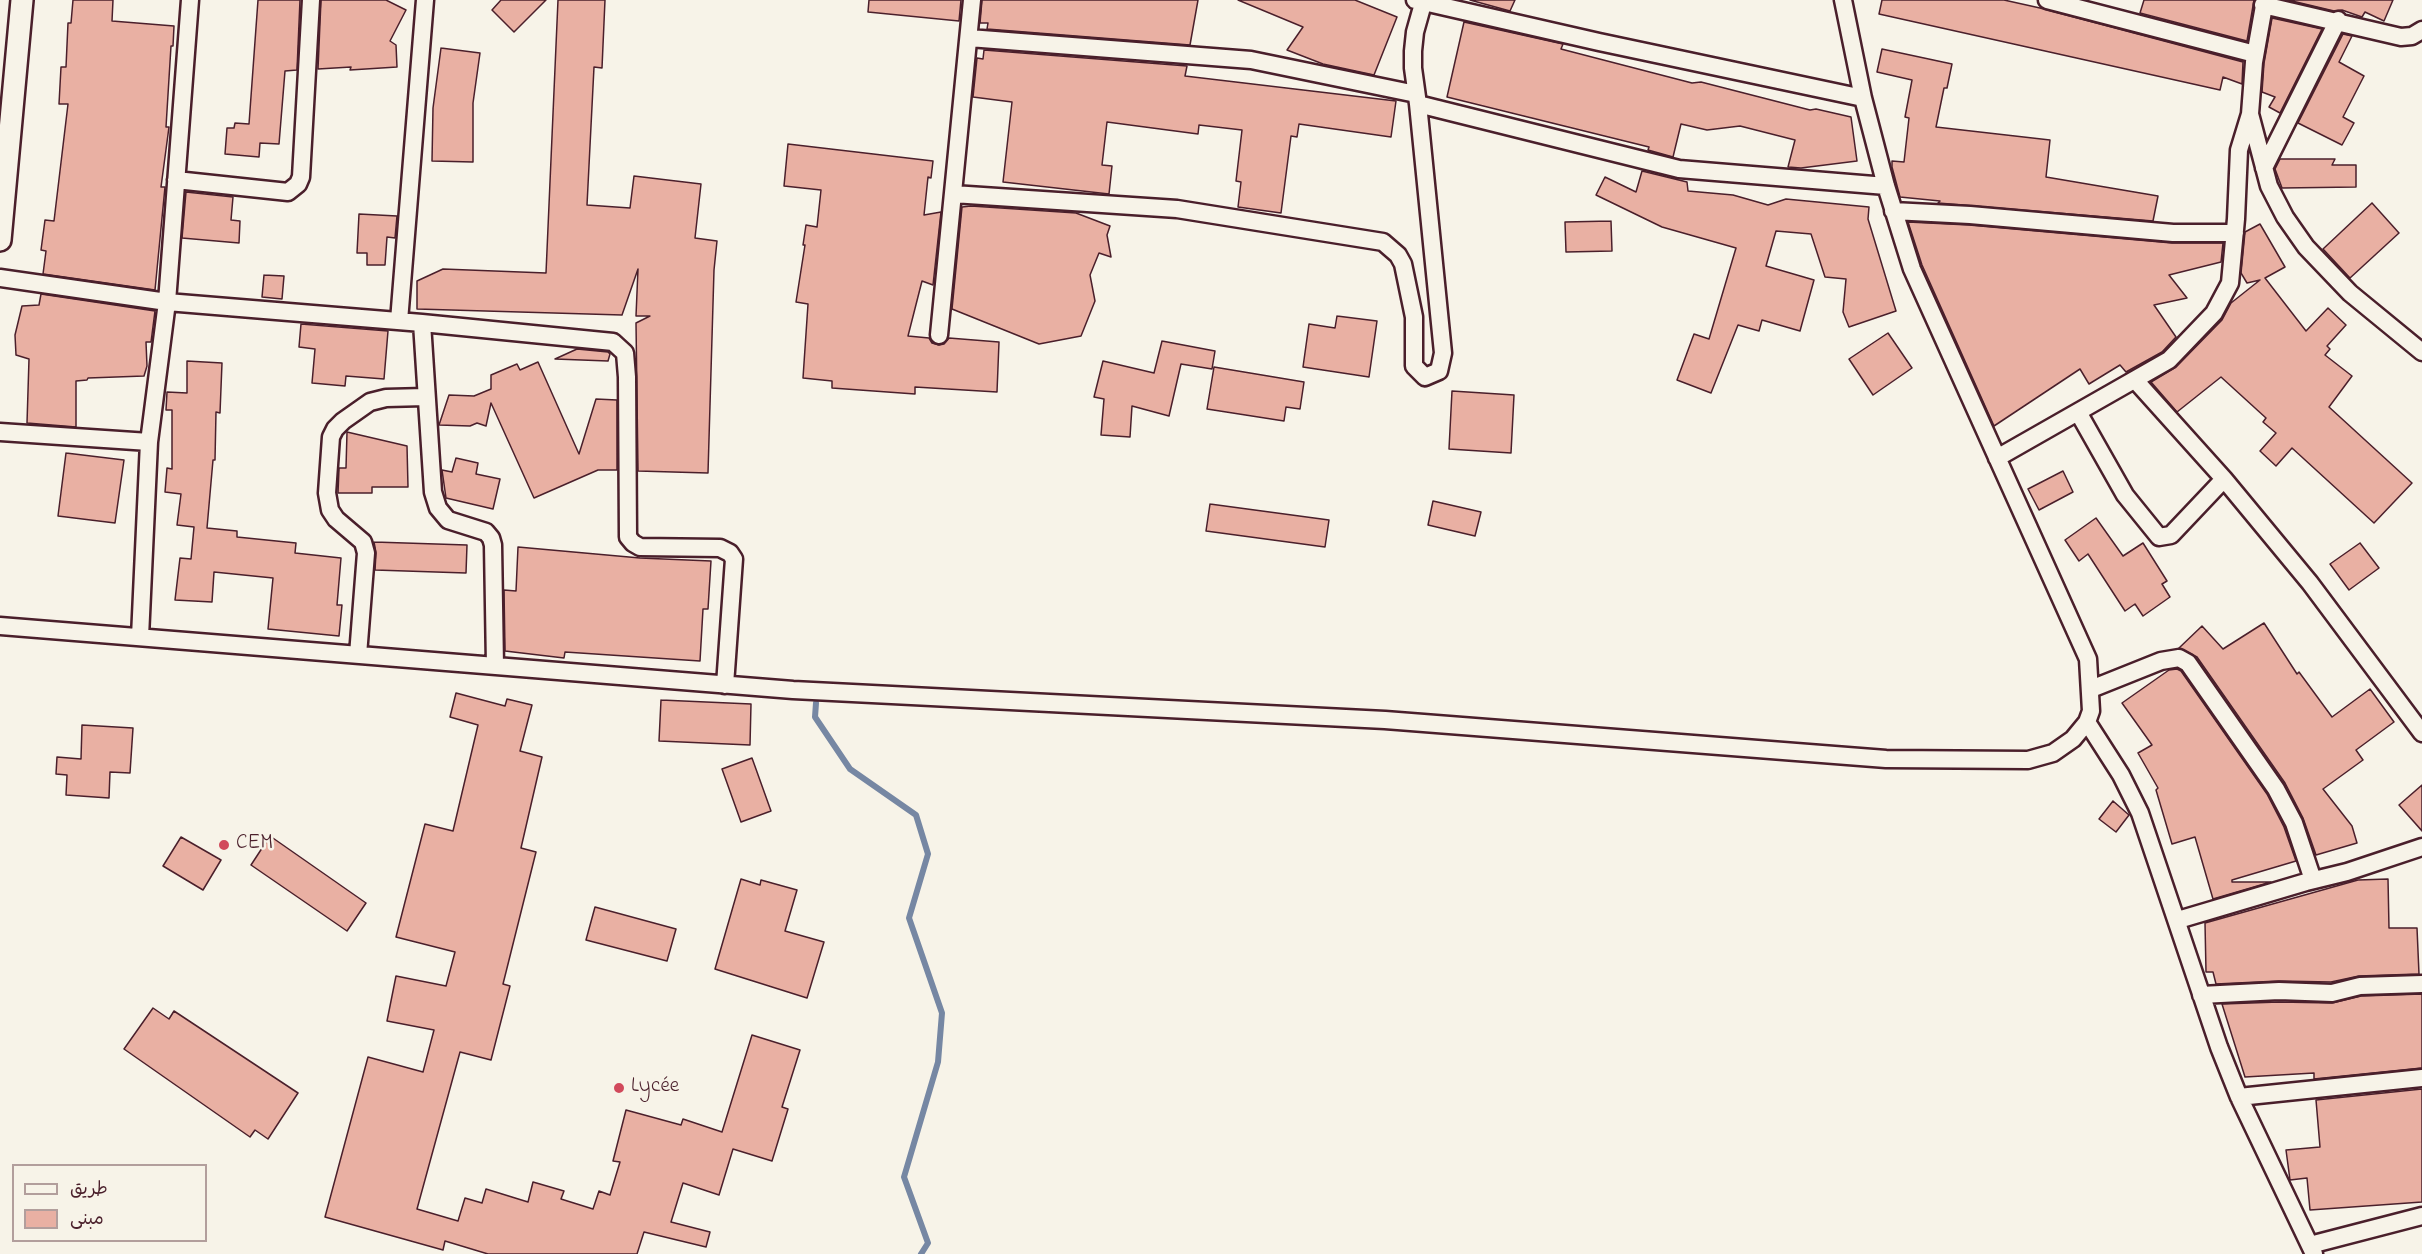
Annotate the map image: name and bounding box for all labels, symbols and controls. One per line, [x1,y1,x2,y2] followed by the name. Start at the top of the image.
[236,832,273,858] place label: CEM
[217,838,231,852] marker: CEM
[631,1075,679,1101] place label: Lycée
[612,1081,626,1095] marker: Lycée
[12,1164,207,1242] legend
[70,1177,108,1203] text: طريق
[70,1207,104,1233] text: مبنى

